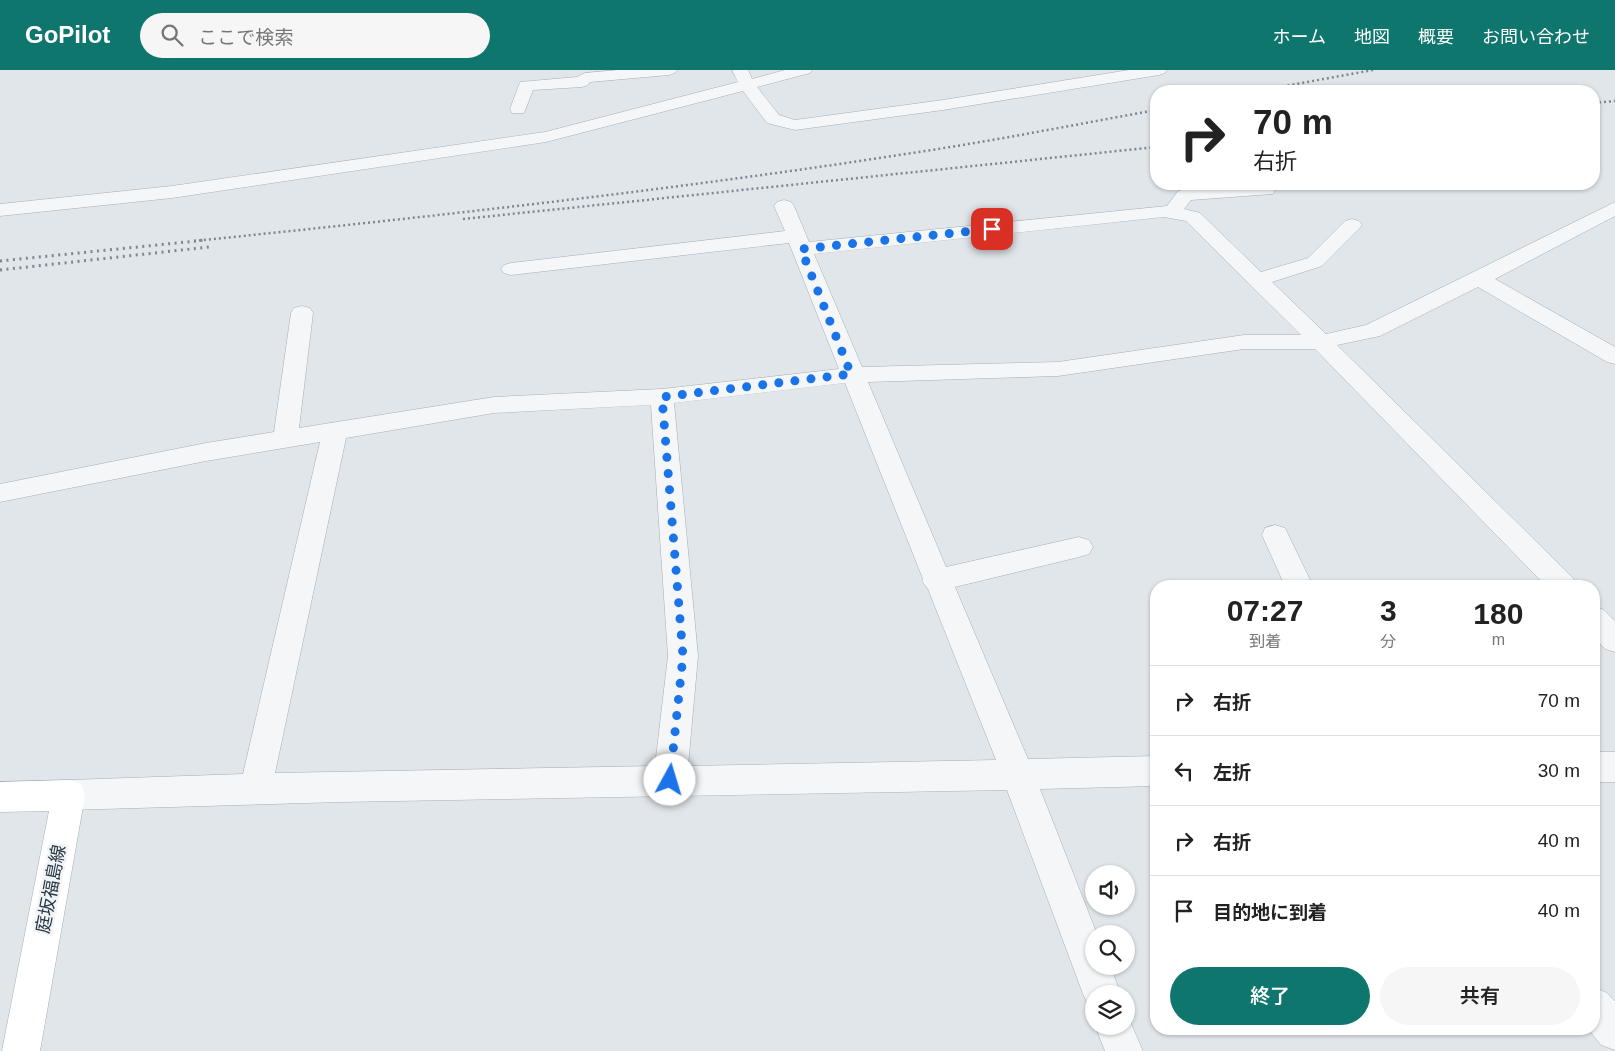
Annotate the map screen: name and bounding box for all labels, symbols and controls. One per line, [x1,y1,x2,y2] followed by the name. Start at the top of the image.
[140,13,490,58] search box
[25,21,110,48] text: GoPilot
[158,21,186,49] icon: search
[198,27,293,48] text: ここで検索
[1273,27,1326,47] text: ホーム
[1354,27,1390,47] text: 地図
[1418,27,1454,47] text: 概要
[1482,27,1590,47] text: お問い合わせ
[1253,102,1333,141] text: 70 m
[1170,105,1235,170] icon: right
[1253,149,1297,174] text: 右折
[971,208,1013,250] pin
[978,215,1006,243] icon: arrive
[1227,594,1303,627] text: 07:27
[1380,594,1397,627] text: 3
[1473,597,1523,630] text: 180
[1492,631,1505,648] text: m
[1249,633,1281,650] text: 到着
[1380,633,1396,650] text: 分
[1170,687,1198,715] icon: right
[1538,690,1580,711] text: 70 m
[1213,692,1251,713] text: 右折
[643,753,695,805] position arrow
[1170,757,1198,785] icon: left
[1538,760,1580,781] text: 30 m
[1213,762,1251,783] text: 左折
[1170,827,1198,855] icon: right
[1538,830,1580,851] text: 40 m
[1213,832,1251,853] text: 右折
[33,843,69,935] street label: 庭坂福島線
[1085,865,1135,1035] map controls
[1085,865,1135,915] button: sound
[1170,897,1198,925] icon: arrive
[1538,900,1580,921] text: 40 m
[1213,902,1327,923] text: 目的地に到着
[1085,925,1135,975] button: search
[1170,967,1370,1025] button: 終了
[1380,967,1580,1025] button: 共有
[1085,985,1135,1035] button: layers

